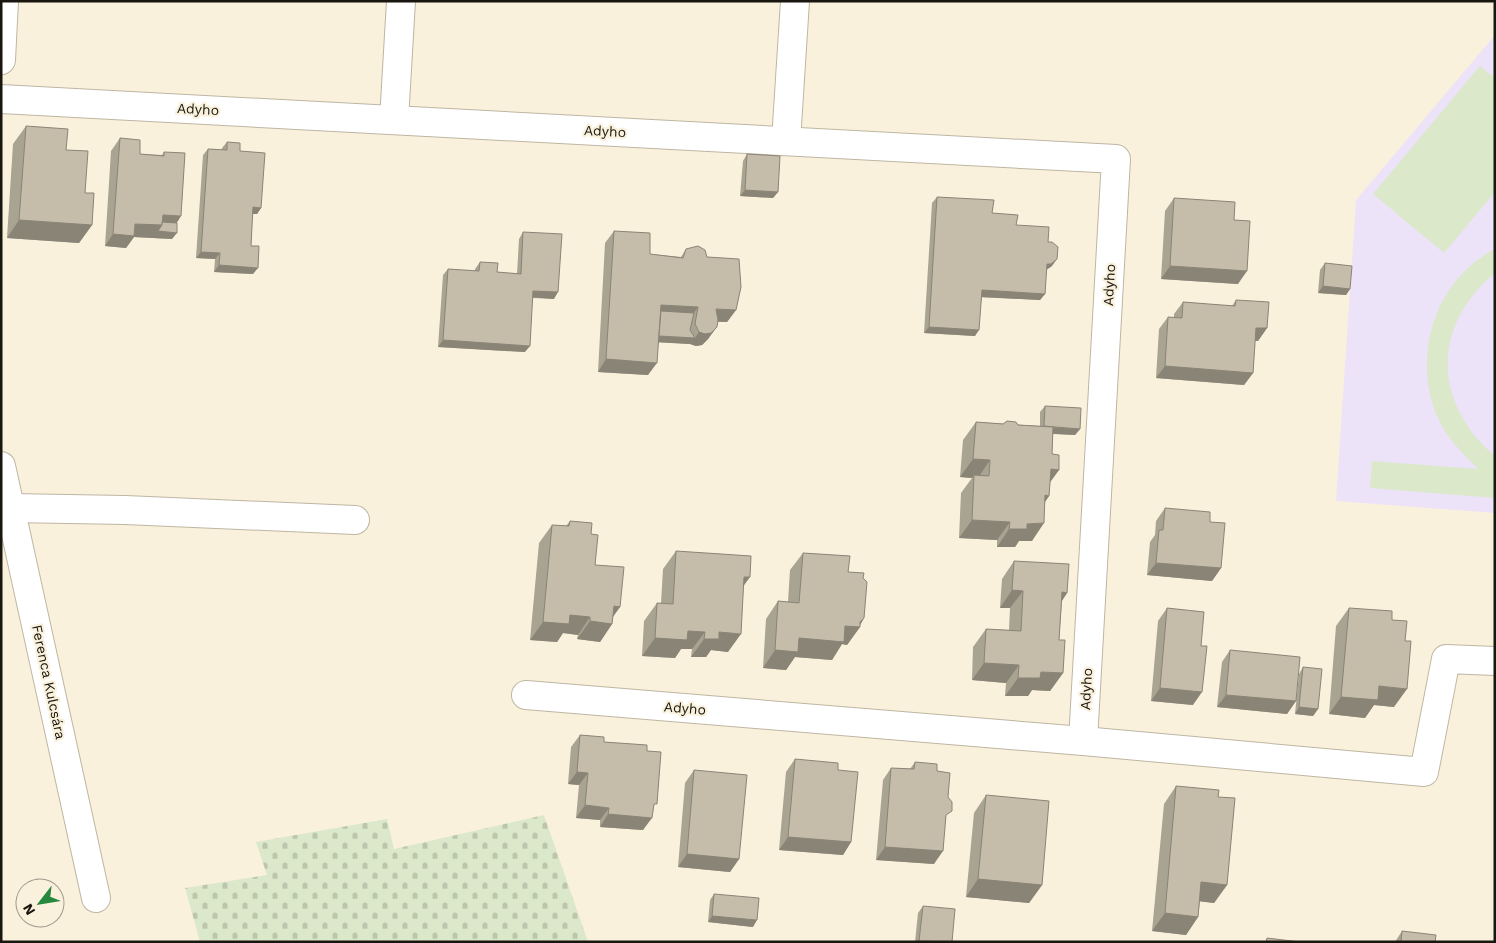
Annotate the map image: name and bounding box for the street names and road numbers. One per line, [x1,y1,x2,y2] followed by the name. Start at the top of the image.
[177,100,219,118] street label: Adyho
[584,122,626,140] street label: Adyho
[1100,264,1118,306] street label: Adyho
[29,623,69,741] street label: Ferenca Kulcsára
[1077,668,1095,710] street label: Adyho
[663,698,707,718] street label: Adyho

